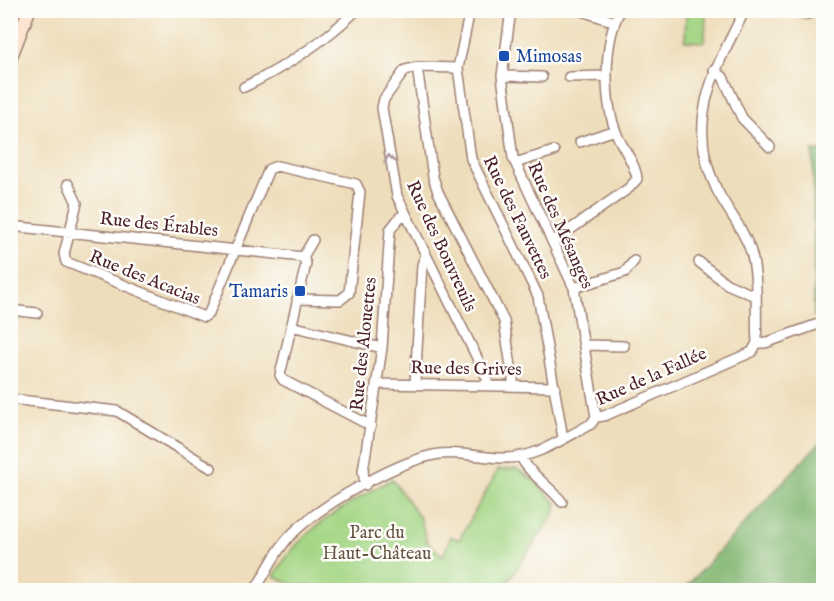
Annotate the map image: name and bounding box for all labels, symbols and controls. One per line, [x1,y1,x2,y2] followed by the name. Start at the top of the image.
[516,46,582,69] place label: Mimosas
[497,49,511,63] marker: Mimosas
[477,152,556,283] street label: Rue des Fauvettes
[384,154,396,163] one-way arrow
[521,159,598,293] street label: Rue des Mésanges
[400,177,481,316] street label: Rue des Bouvreuils
[98,206,219,243] street label: Rue des Érables
[86,246,203,311] street label: Rue des Acacias
[346,276,383,412] street label: Rue des Alouettes
[229,281,288,304] place label: Tamaris
[293,284,307,298] marker: Tamaris
[593,343,711,412] street label: Rue de la Fallée
[410,357,522,382] street label: Rue des Grives
[323,522,431,566] park label: Parc du Haut-Château

